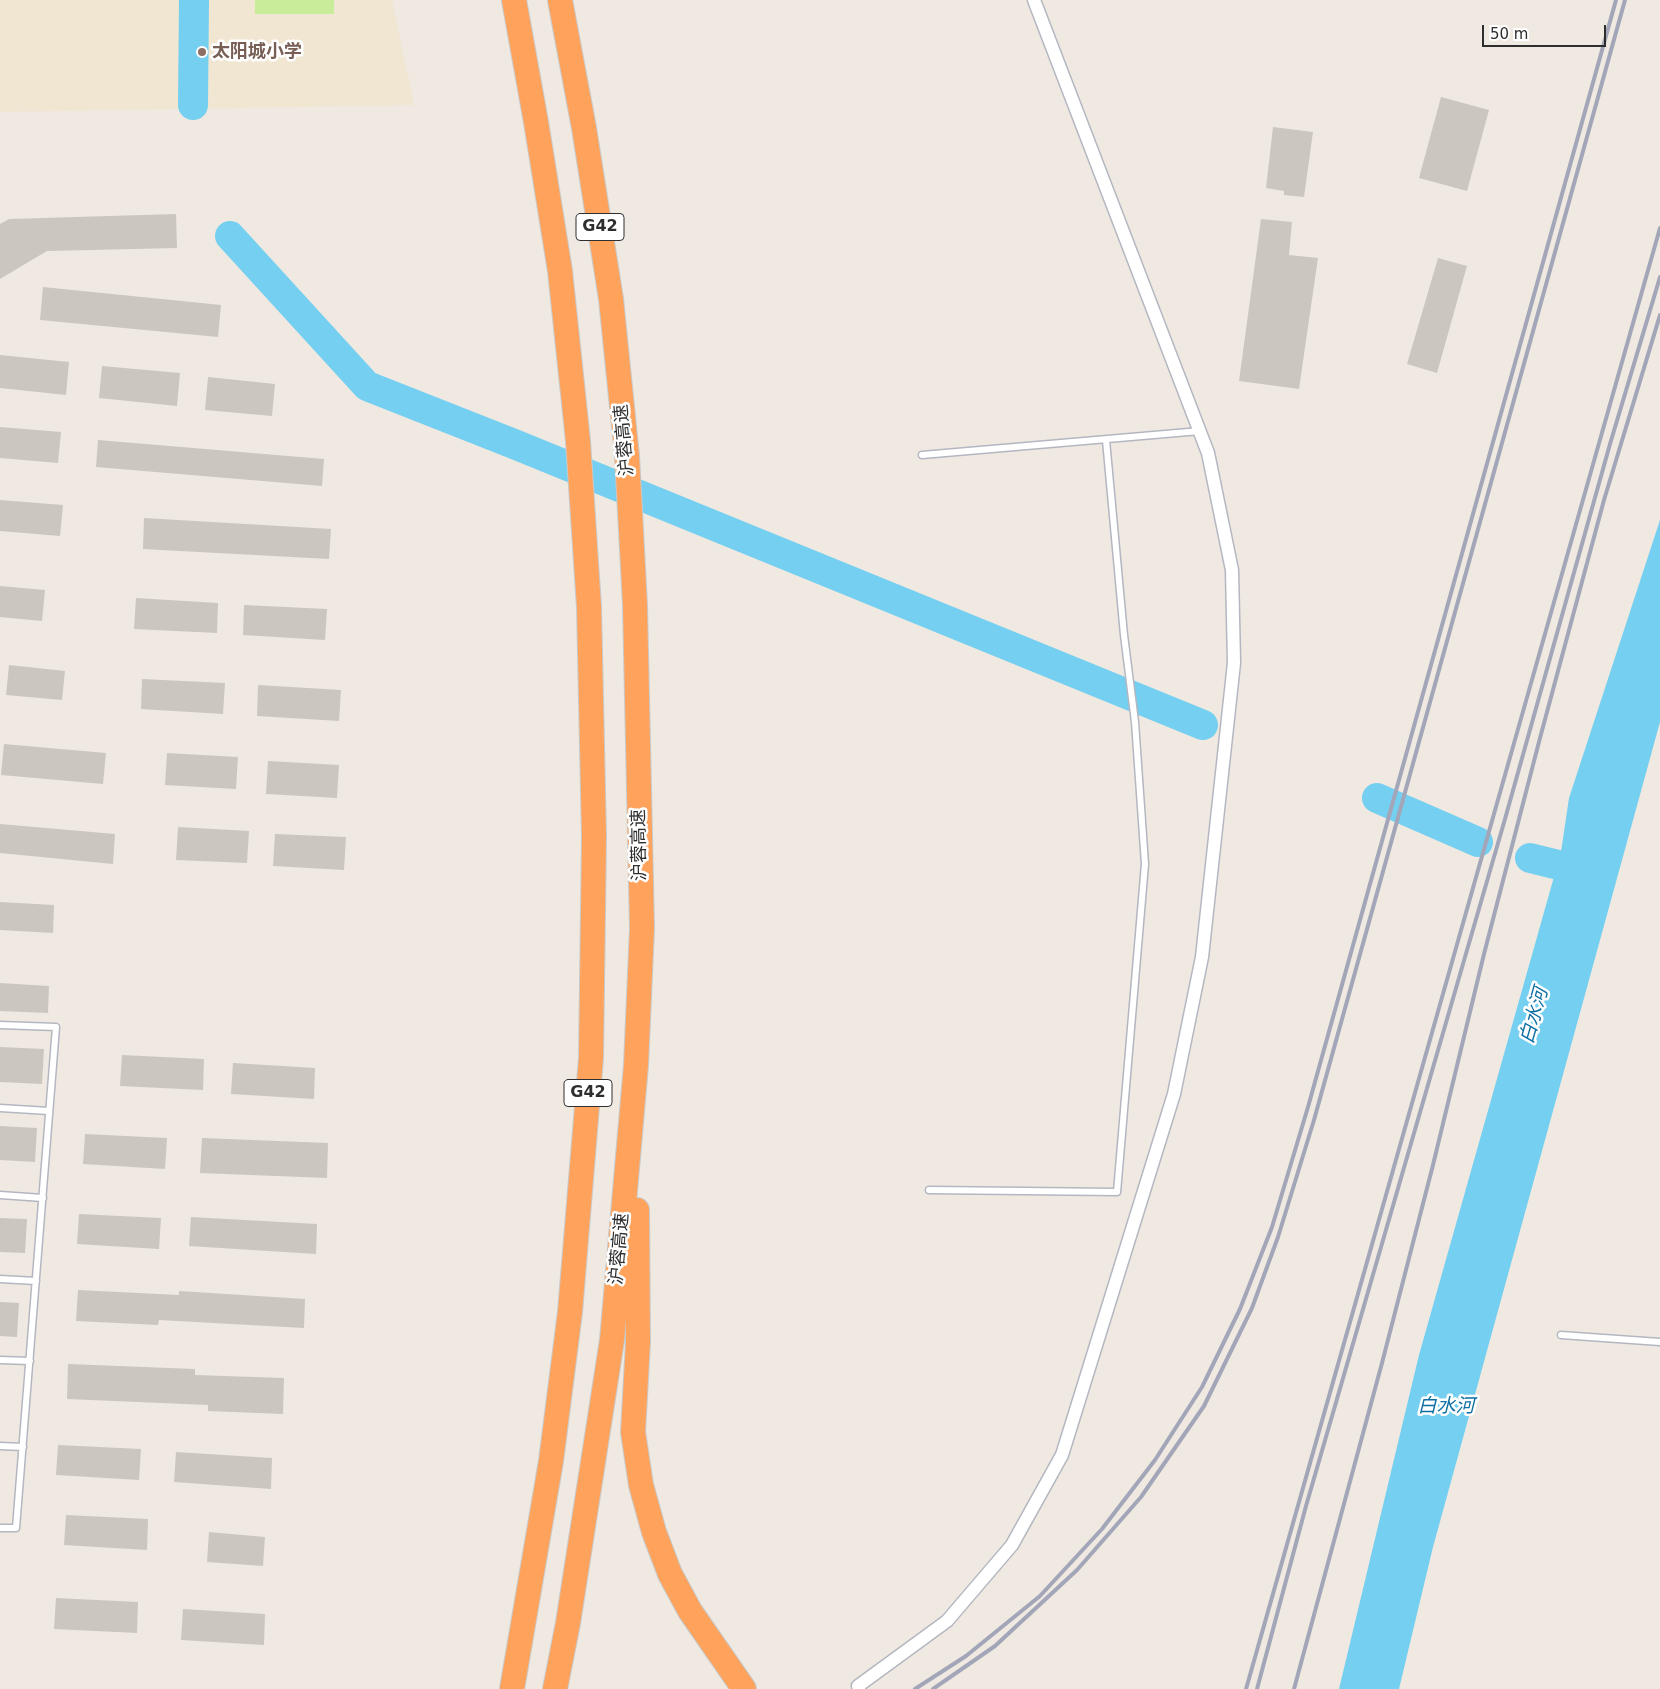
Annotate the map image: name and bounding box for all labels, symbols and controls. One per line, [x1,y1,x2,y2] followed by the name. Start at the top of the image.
[1485,15,1609,47] scale bar
[1490,25,1528,43] text: 50 m
[212,41,302,63] place label: 太阳城小学
[196,46,208,58] marker: 太阳城小学
[576,213,624,240] road number: G42
[611,403,639,477] street label: 沪蓉高速
[629,809,651,881] street label: 沪蓉高速
[1516,985,1554,1047] water label: 白水河
[564,1080,612,1106] road number: G42
[606,1212,634,1286] street label: 沪蓉高速
[1418,1396,1474,1418] water label: 白水河

